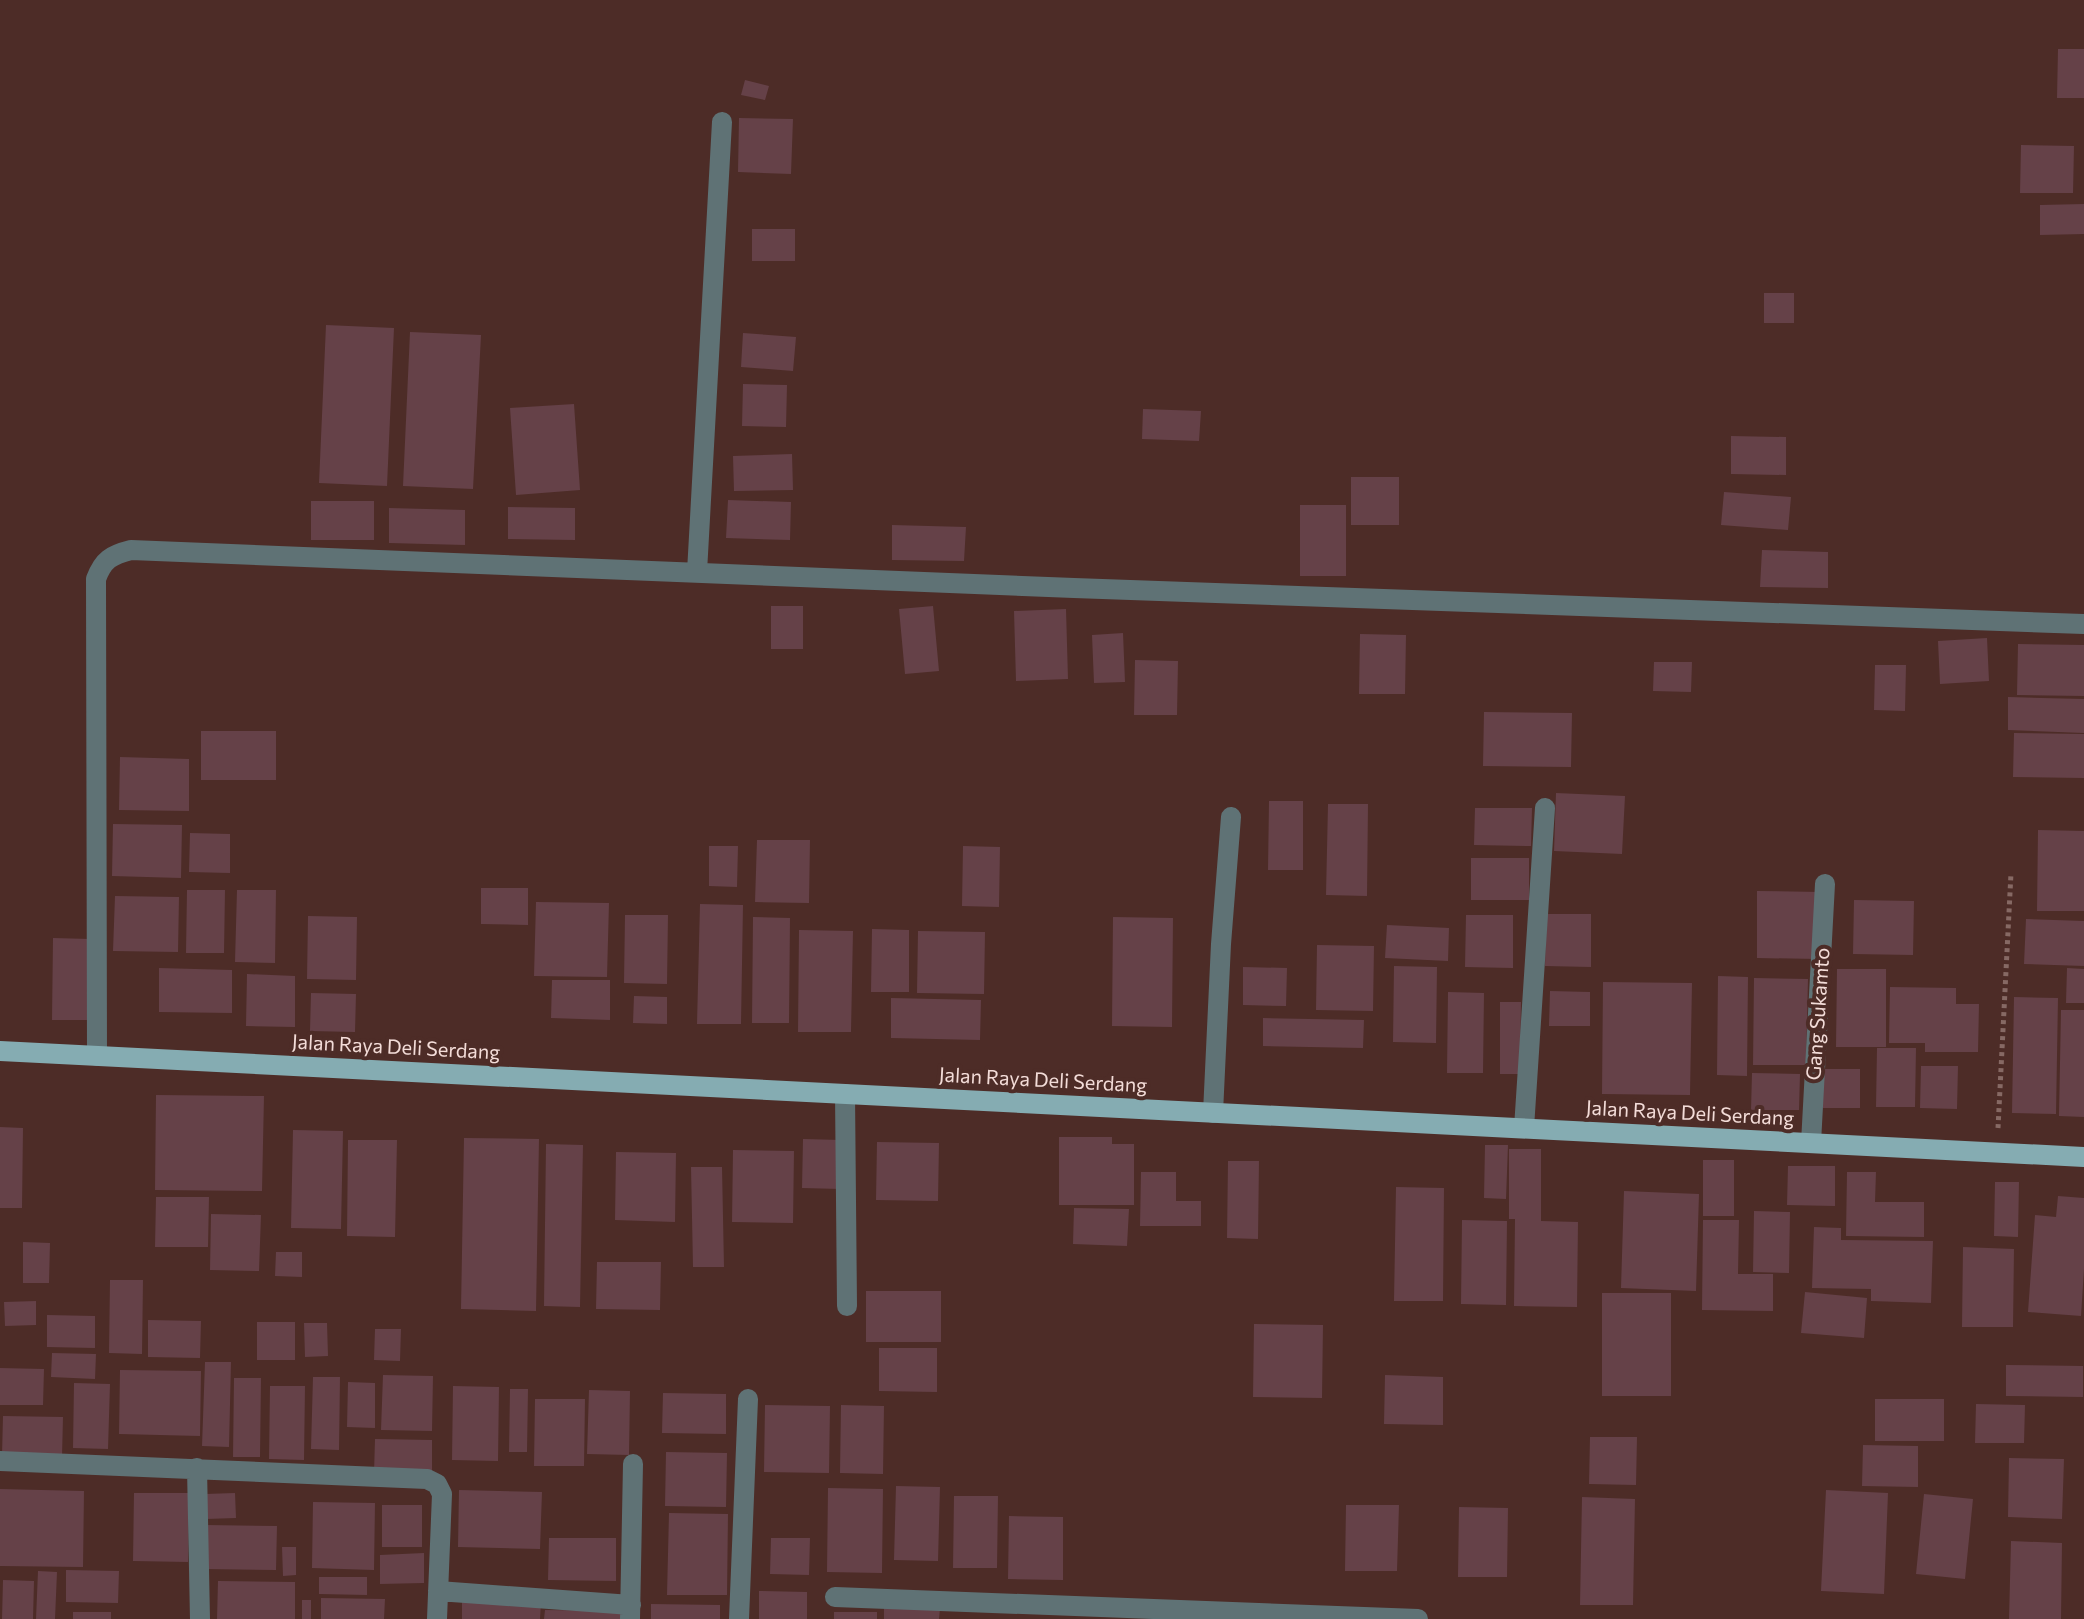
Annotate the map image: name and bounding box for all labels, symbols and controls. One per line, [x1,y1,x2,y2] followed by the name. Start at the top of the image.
[1800,947,1834,1081] street label: Gang Sukamto
[291,1029,501,1063] street label: Jalan Raya Deli Serdang
[938,1062,1148,1096] street label: Jalan Raya Deli Serdang
[1585,1095,1795,1129] street label: Jalan Raya Deli Serdang

